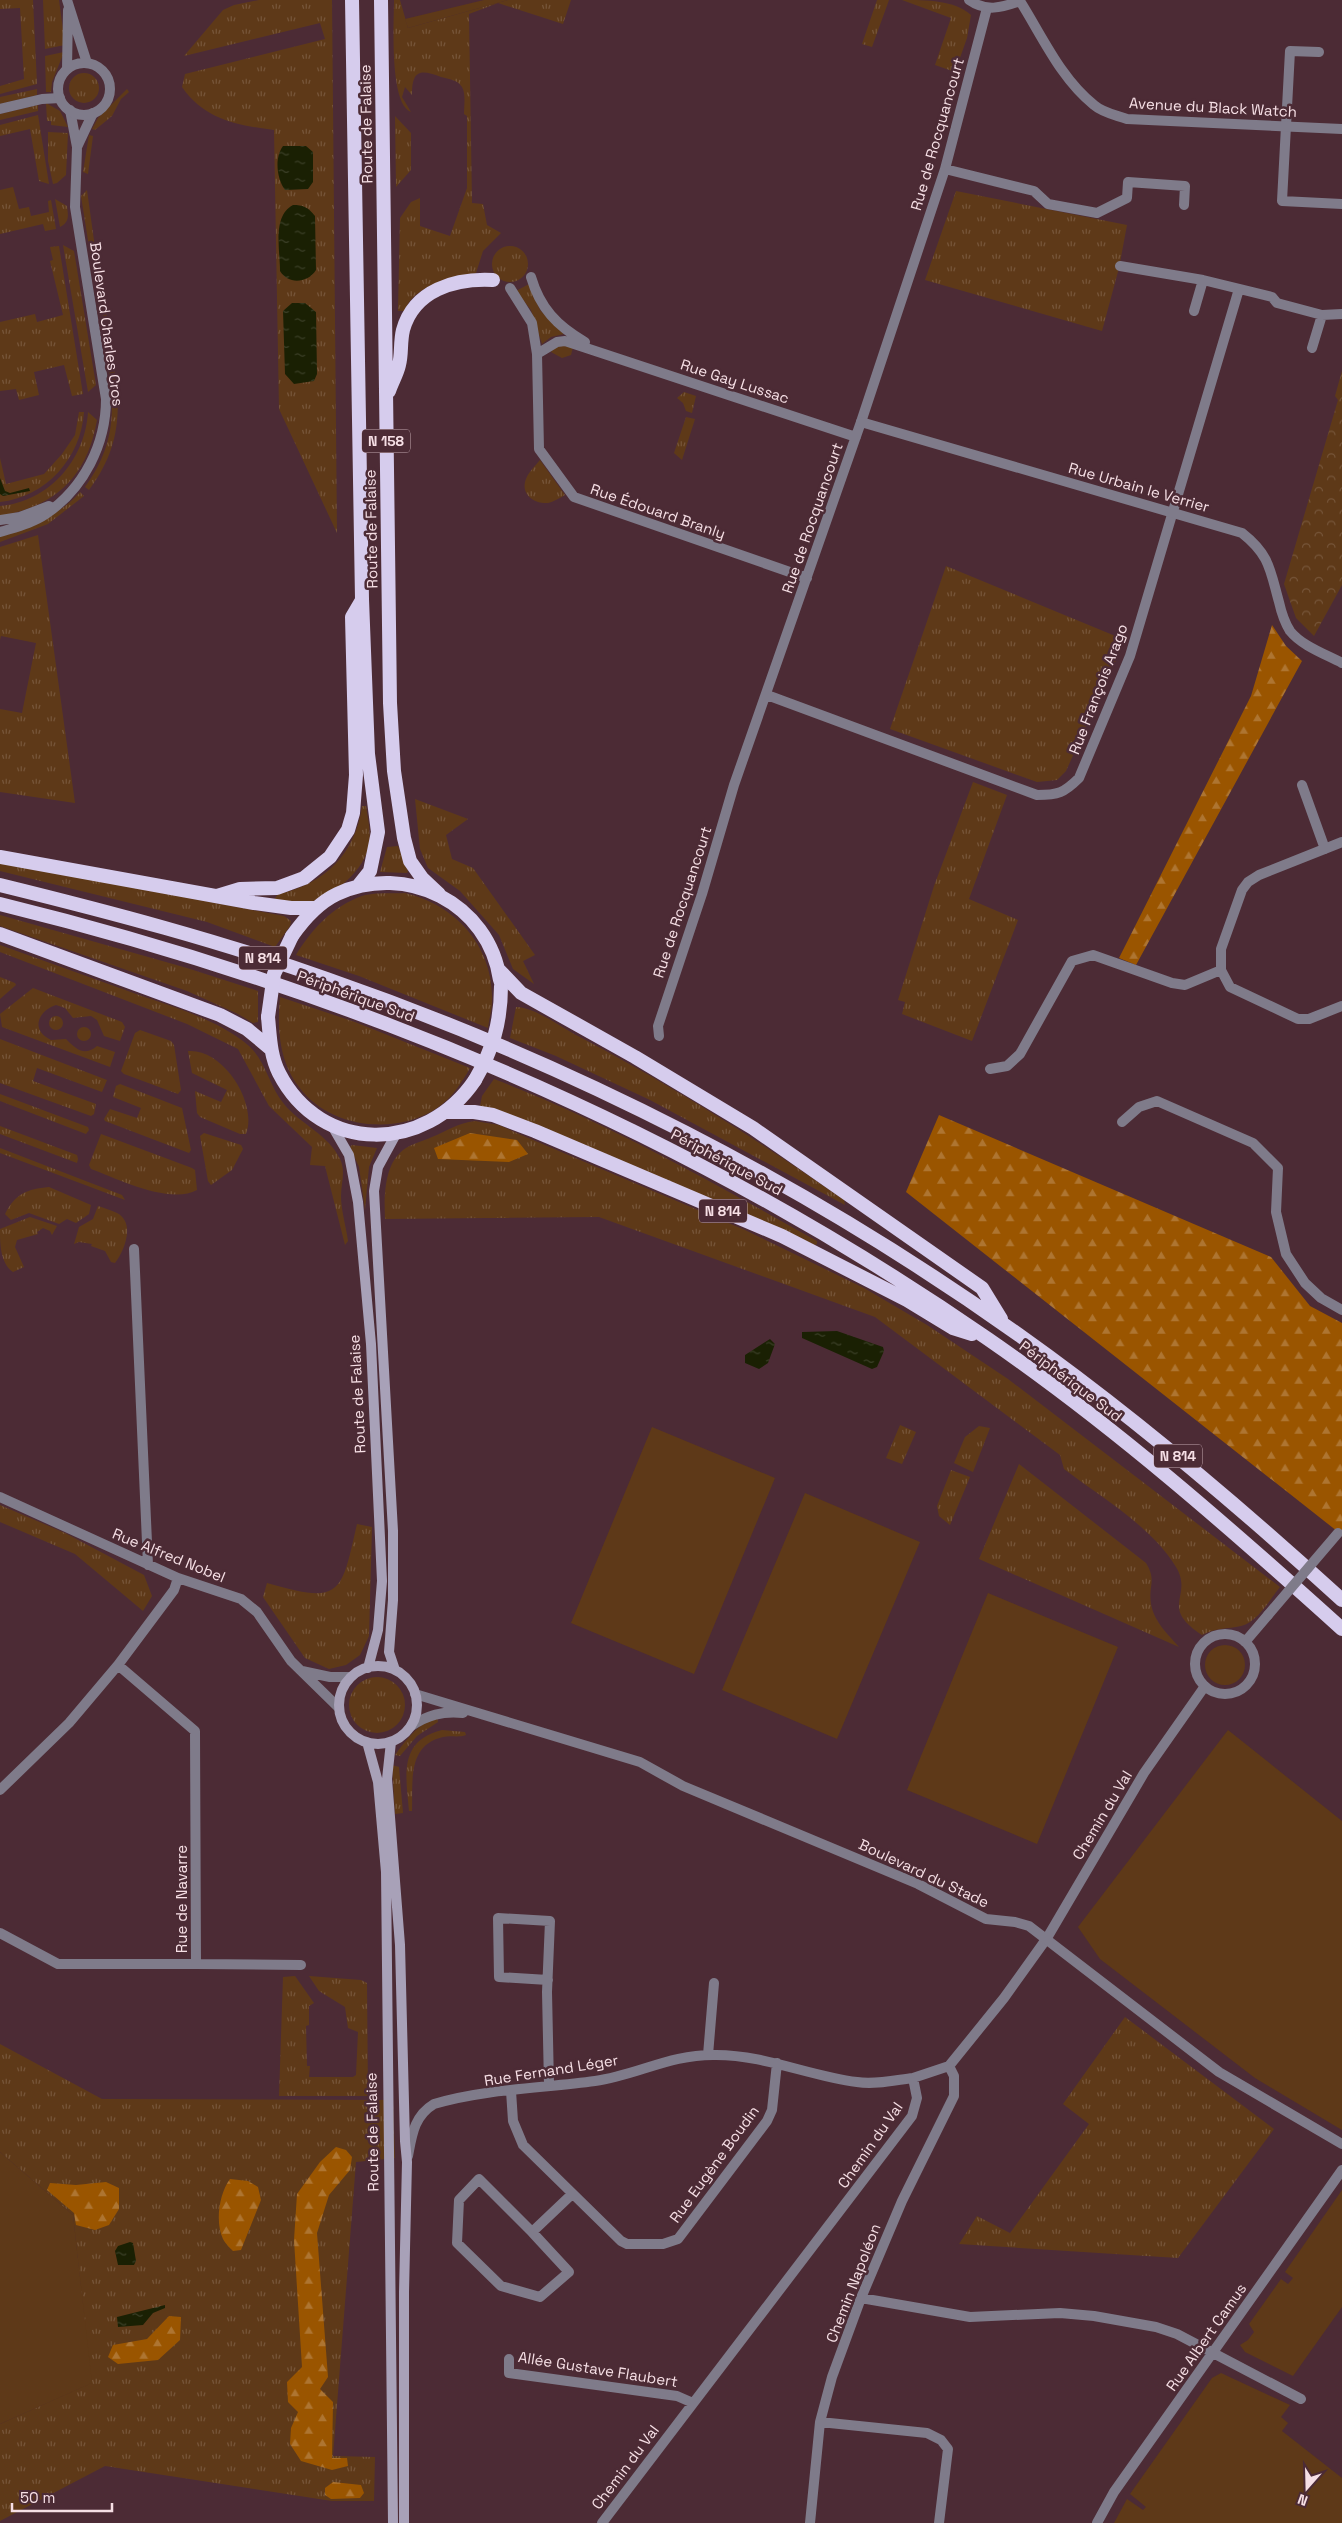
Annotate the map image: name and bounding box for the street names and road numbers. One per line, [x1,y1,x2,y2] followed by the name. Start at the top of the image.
[906,55,968,213] street label: Rue de Rocquancourt
[355,64,377,184] street label: Route de Falaise
[1128,93,1298,121] street label: Avenue du Black Watch
[86,241,128,407] street label: Boulevard Charles Cros
[678,354,792,408] street label: Rue Gay Lussac
[362,430,410,452] road number: N 158
[777,440,847,596] street label: Rue de Rocquancourt
[1067,458,1212,516] street label: Rue Urbain le Verrier
[360,469,382,589] street label: Route de Falaise
[588,479,728,543] street label: Rue Édouard Branly
[1064,621,1132,757] street label: Rue François Arago
[649,824,715,980] street label: Rue de Rocquancourt
[239,946,287,970] road number: N 814
[295,966,417,1026] street label: Périphérique Sud
[668,1125,786,1199] street label: Périphérique Sud
[699,1200,747,1222] road number: N 814
[344,1334,370,1454] street label: Route de Falaise
[1016,1336,1126,1426] street label: Périphérique Sud
[1154,1444,1202,1468] road number: N 814
[110,1524,228,1586] street label: Rue Alfred Nobel
[1068,1767,1136,1863] street label: Chemin du Val
[856,1834,992,1912] street label: Boulevard du Stade
[172,1845,191,1953] street label: Rue de Navarre
[483,2050,620,2090] street label: Rue Fernand Léger
[361,2072,383,2192] street label: Route de Falaise
[833,2098,907,2192] street label: Chemin du Val
[665,2102,763,2226] street label: Rue Eugène Boudin
[822,2221,884,2345] street label: Chemin Napoléon
[1162,2279,1250,2395] street label: Rue Albert Camus
[517,2347,679,2391] street label: Allée Gustave Flaubert
[587,2421,663,2513] street label: Chemin du Val

